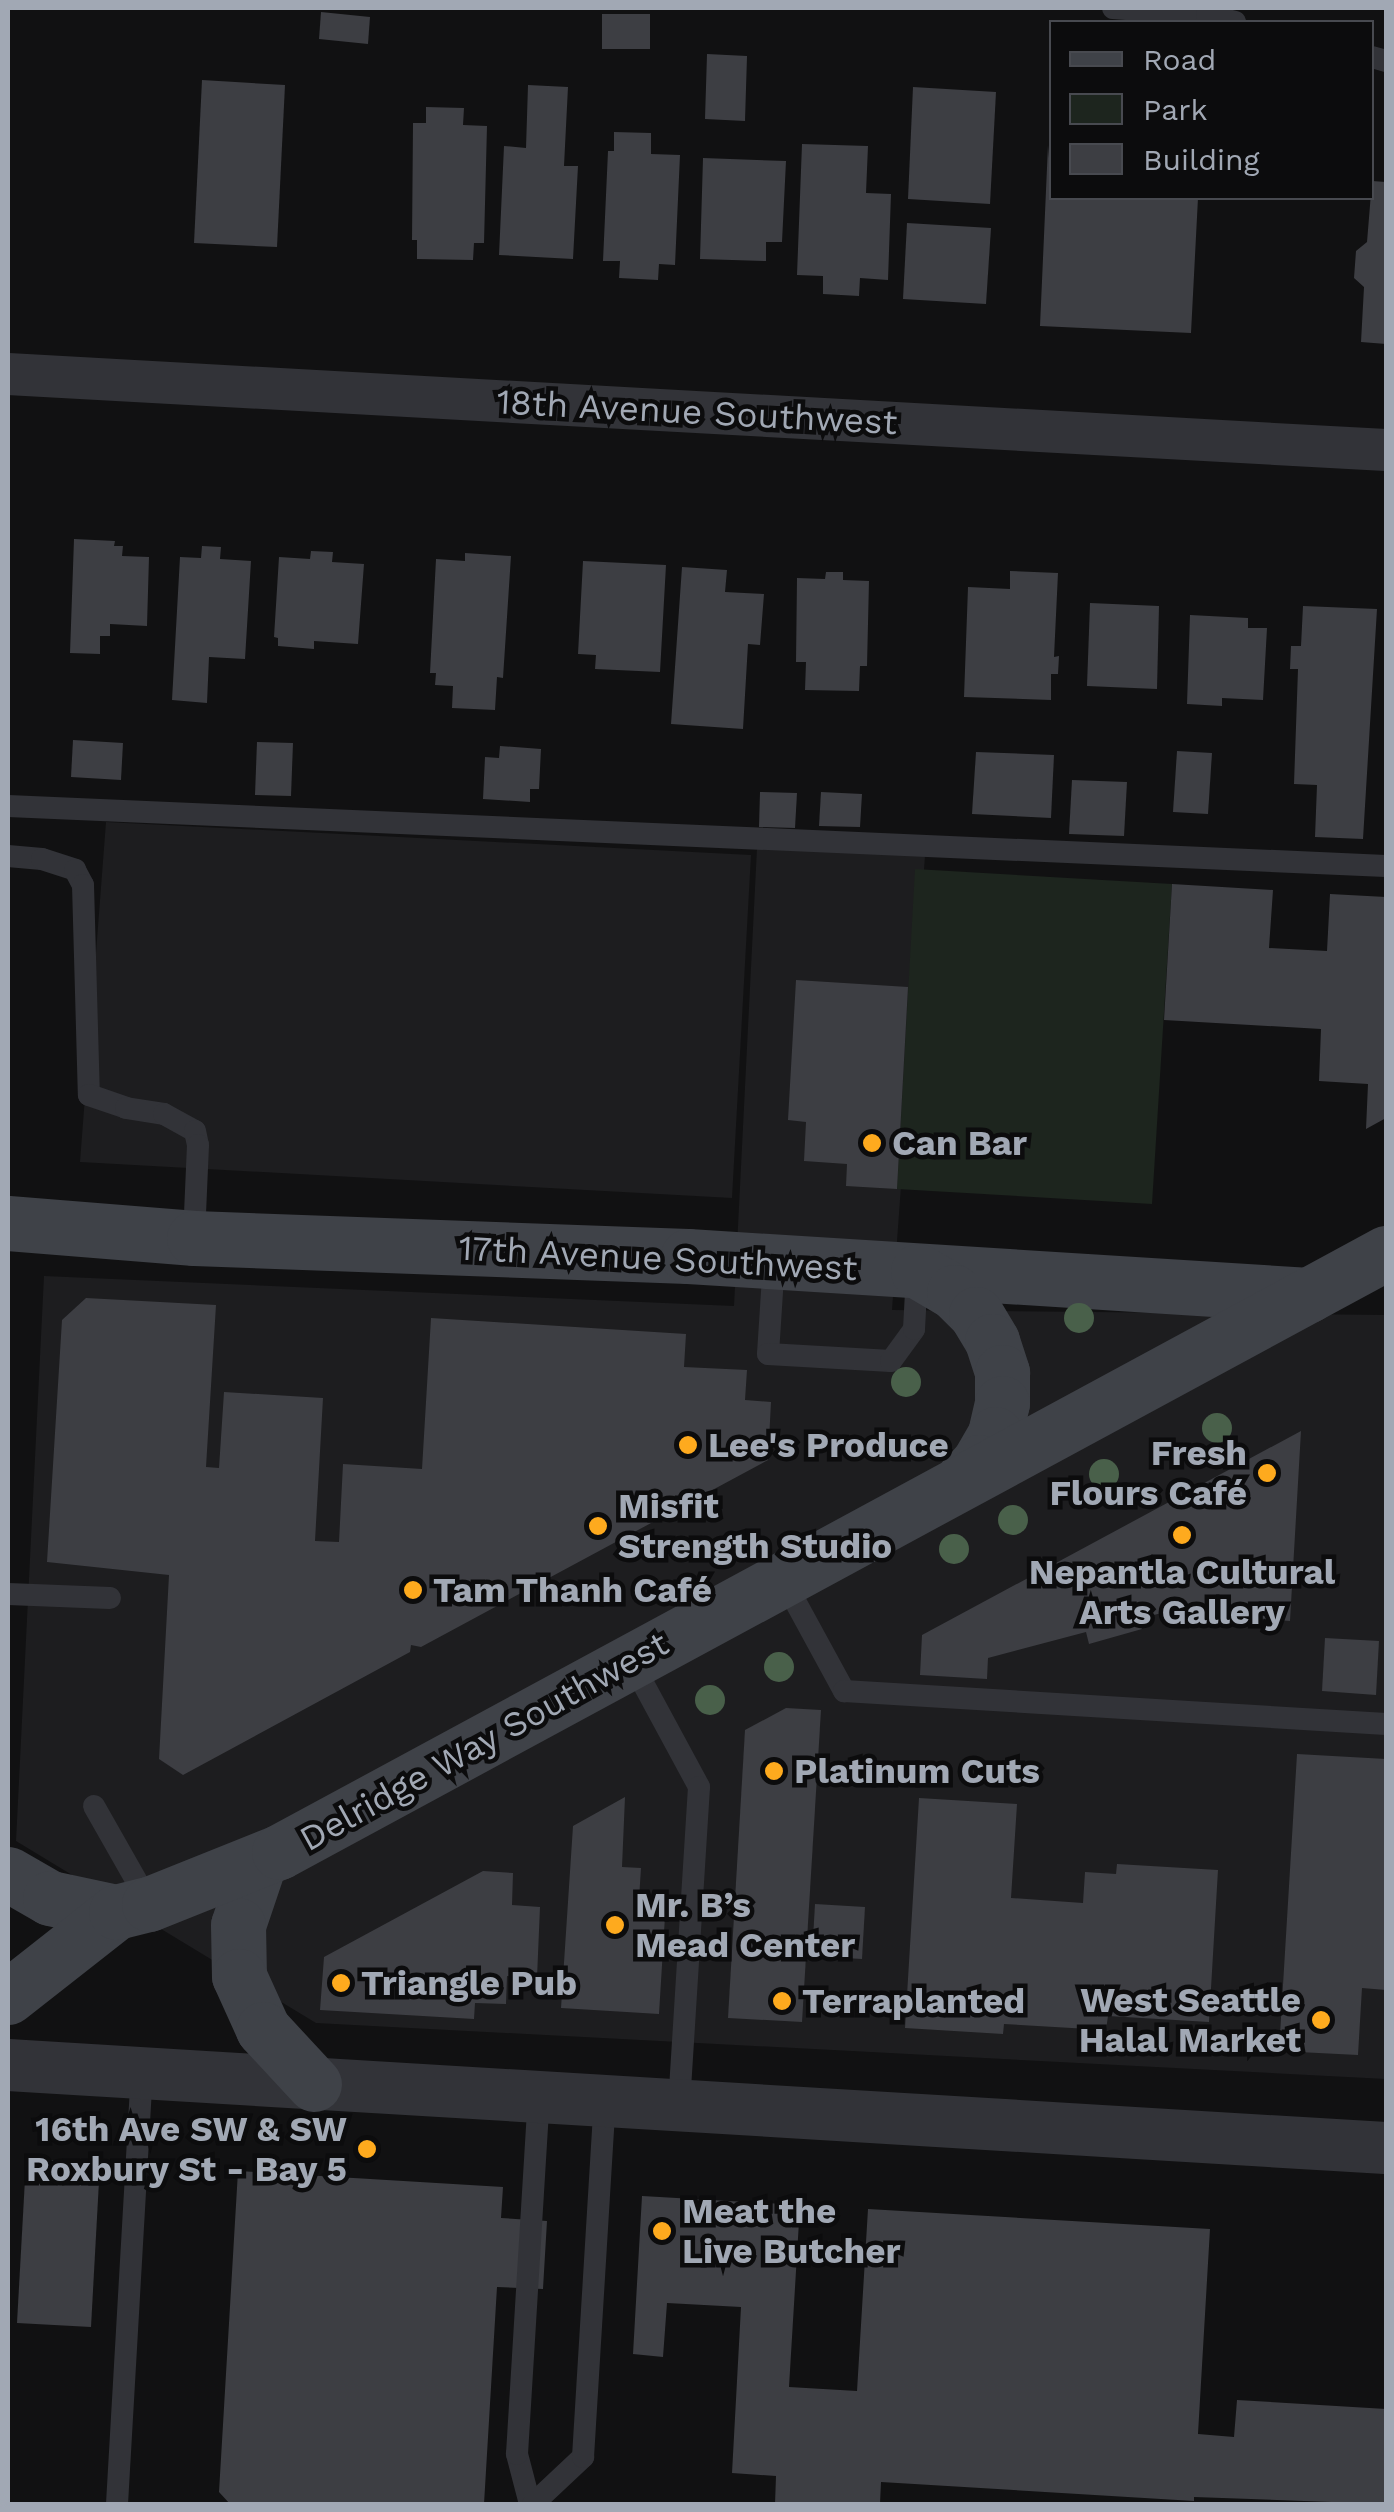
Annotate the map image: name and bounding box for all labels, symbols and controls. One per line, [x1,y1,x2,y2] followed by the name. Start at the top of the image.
[1049,20,1374,200] legend
[1143,42,1216,77] text: Road
[1143,92,1208,127] text: Park
[1143,142,1260,177] text: Building
[495,381,899,443] street label: 18th Avenue Southwest
[892,1122,1027,1164] place label: Can Bar
[861,1132,883,1154] marker: Can Bar
[457,1227,859,1289] street label: 17th Avenue Southwest
[708,1424,949,1466] place label: Lee's Produce
[1049,1432,1247,1514] place label: Fresh Flours Café
[677,1434,699,1456] marker: Lee's Produce
[1256,1462,1278,1484] marker: Fresh Flours Café
[618,1485,892,1567] place label: Misfit Strength Studio
[587,1515,609,1537] marker: Misfit Strength Studio
[1171,1524,1193,1546] marker: Nepantla Cultural Arts Gallery
[1029,1551,1335,1633] place label: Nepantla Cultural Arts Gallery
[433,1569,713,1611] place label: Tam Thanh Café
[402,1579,424,1601] marker: Tam Thanh Café
[292,1622,676,1860] street label: Delridge Way Southwest
[794,1750,1040,1792] place label: Platinum Cuts
[763,1760,785,1782] marker: Platinum Cuts
[635,1884,855,1966] place label: Mr. B’s Mead Center
[604,1914,626,1936] marker: Mr. B’s Mead Center
[361,1962,577,2004] place label: Triangle Pub
[330,1972,352,1994] marker: Triangle Pub
[1078,1979,1301,2061] place label: West Seattle Halal Market
[802,1980,1025,2022] place label: Terraplanted
[771,1990,793,2012] marker: Terraplanted
[1310,2009,1332,2031] marker: West Seattle Halal Market
[25,2108,347,2190] place label: 16th Ave SW & SW Roxbury St - Bay 5
[356,2138,378,2160] marker: 16th Ave SW & SW Roxbury St - Bay 5
[682,2190,901,2272] place label: Meat the Live Butcher
[651,2220,673,2242] marker: Meat the Live Butcher

